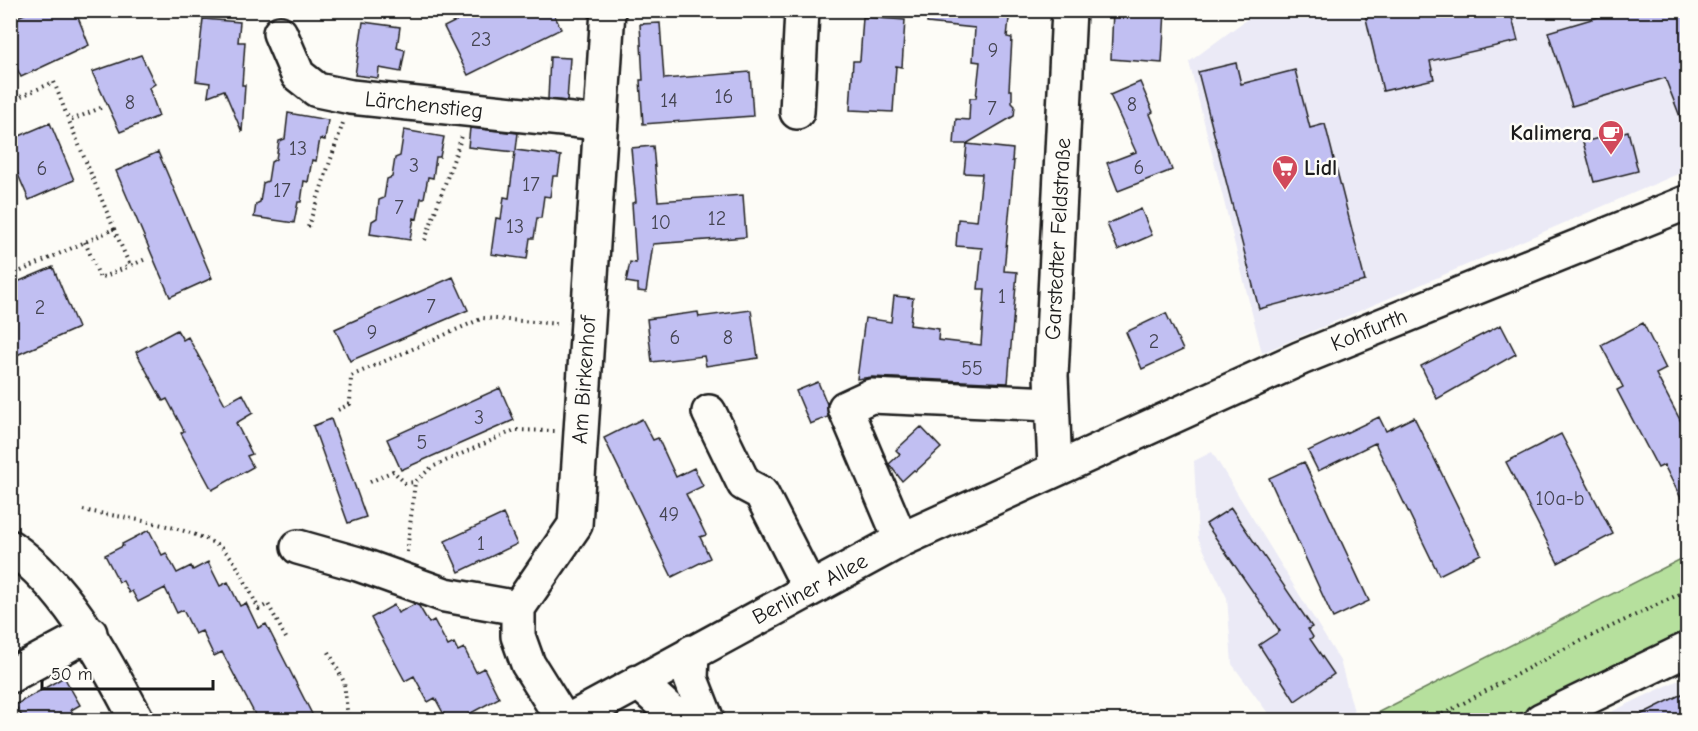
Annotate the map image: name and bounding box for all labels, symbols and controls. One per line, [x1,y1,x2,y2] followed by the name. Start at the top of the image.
[471,28,491,51] house number: 23
[988,39,998,62] house number: 9
[715,85,733,108] house number: 16
[364,86,484,124] street label: Lärchenstieg
[660,89,678,112] house number: 14
[125,91,135,114] house number: 8
[1127,93,1137,116] house number: 8
[987,97,997,120] house number: 7
[1596,118,1626,156] cafe icon: Kalimera
[1510,120,1592,146] place label: Kalimera
[289,137,307,160] house number: 13
[1040,137,1076,341] street label: Garstedter Feldstraße
[1270,153,1300,191] supermarket icon: Lidl
[409,154,419,177] house number: 3
[1304,155,1337,181] place label: Lidl
[1134,156,1144,179] house number: 6
[37,157,47,180] house number: 6
[522,173,540,196] house number: 17
[273,179,291,202] house number: 17
[394,196,404,219] house number: 7
[708,207,726,230] house number: 12
[651,211,671,234] house number: 10
[506,215,524,238] house number: 13
[998,285,1006,308] house number: 1
[426,295,436,318] house number: 7
[35,296,45,319] house number: 2
[1327,303,1411,357] street label: Kohfurth
[567,313,602,445] street label: Am Birkenhof
[367,321,377,344] house number: 9
[670,326,680,349] house number: 6
[723,326,733,349] house number: 8
[1149,330,1159,353] house number: 2
[961,357,983,380] house number: 55
[474,406,484,429] house number: 3
[417,431,427,454] house number: 5
[1535,487,1585,510] house number: 10a-b
[659,503,679,526] house number: 49
[477,532,485,555] house number: 1
[748,548,872,630] street label: Berliner Allee
[42,653,213,691] scale bar
[51,664,93,685] text: 50 m

